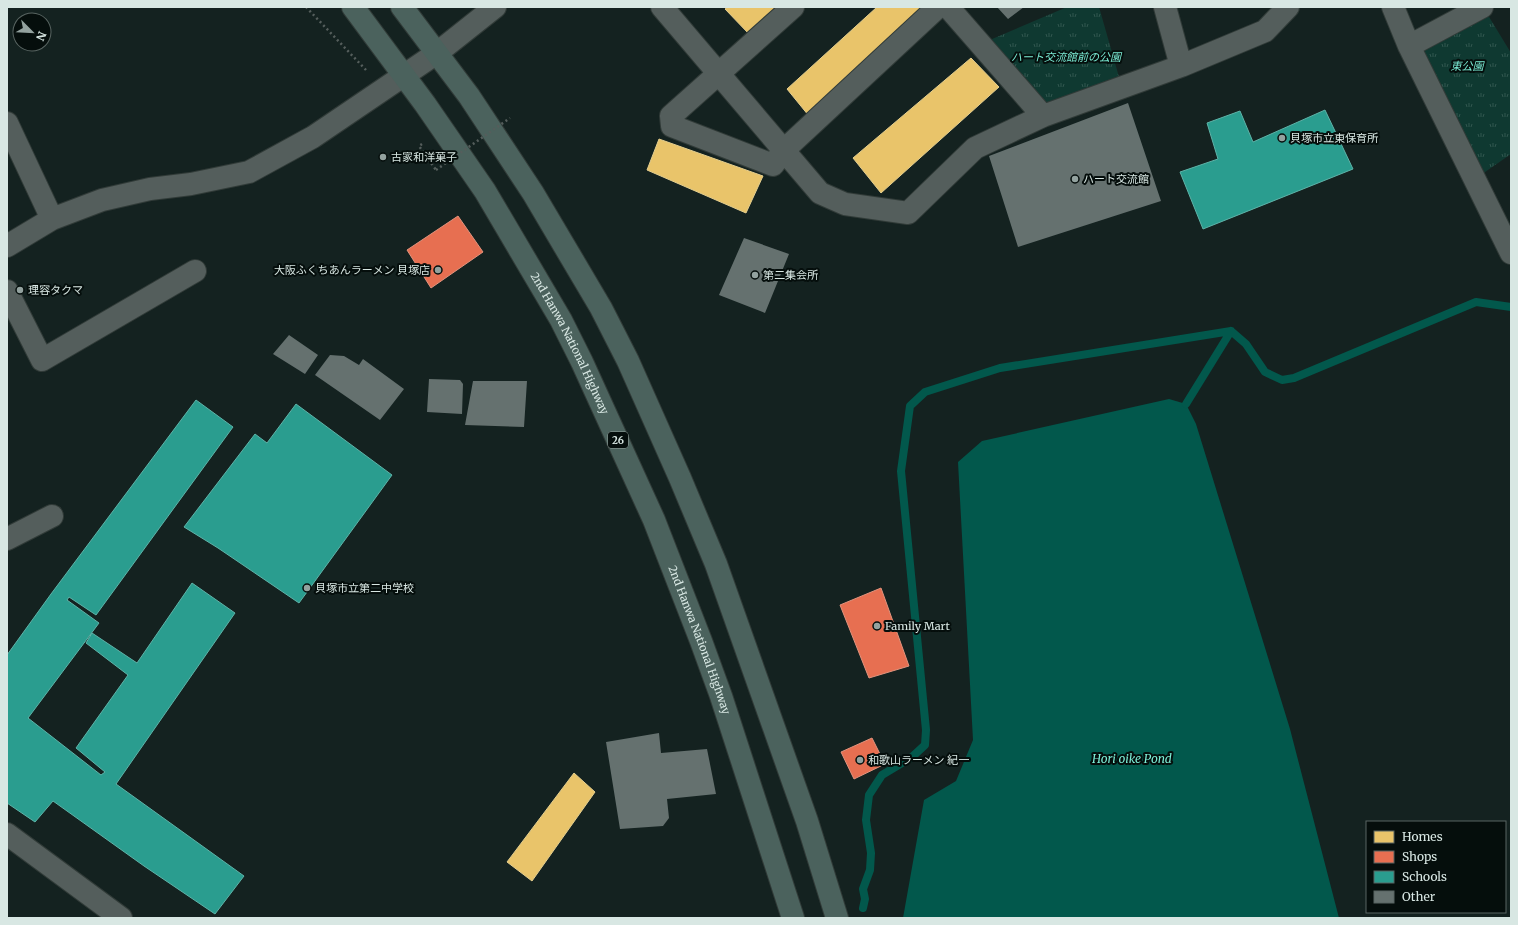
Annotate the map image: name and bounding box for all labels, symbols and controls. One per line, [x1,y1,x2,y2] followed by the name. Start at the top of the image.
[12,12,52,52] north arrow
[33,29,49,43] text: N
[1011,50,1123,64] park label: ハート交流館前の公園
[1451,59,1485,73] park label: 東公園
[1290,131,1379,145] place label: 貝塚市立東保育所
[1277,133,1287,143] marker: 貝塚市立東保育所
[391,150,457,164] place label: 古家和洋菓子
[378,152,388,162] marker: 古家和洋菓子
[1083,172,1149,186] place label: ハート交流館
[1070,174,1080,184] marker: ハート交流館
[274,263,430,277] place label: 大阪ふくちあんラーメン 貝塚店
[433,265,443,275] marker: 大阪ふくちあんラーメン 貝塚店
[763,268,819,282] place label: 第二集会所
[528,270,612,417] street label: 2nd Hanwa National Highway
[750,270,760,280] marker: 第二集会所
[28,283,83,297] place label: 理容タクマ
[15,285,25,295] marker: 理容タクマ
[608,432,628,448] road number: 26
[665,564,734,716] street label: 2nd Hanwa National Highway
[315,581,414,595] place label: 貝塚市立第二中学校
[302,583,312,593] marker: 貝塚市立第二中学校
[885,619,951,633] place label: Family Mart
[872,621,882,631] marker: Family Mart
[1091,751,1172,766] water label: Hori oike Pond
[868,753,969,767] place label: 和歌山ラーメン 紀一
[855,755,865,765] marker: 和歌山ラーメン 紀一
[1366,821,1506,913] legend
[1402,829,1443,844] text: Homes
[1402,849,1437,864] text: Shops
[1402,869,1447,884] text: Schools
[1402,889,1436,904] text: Other

